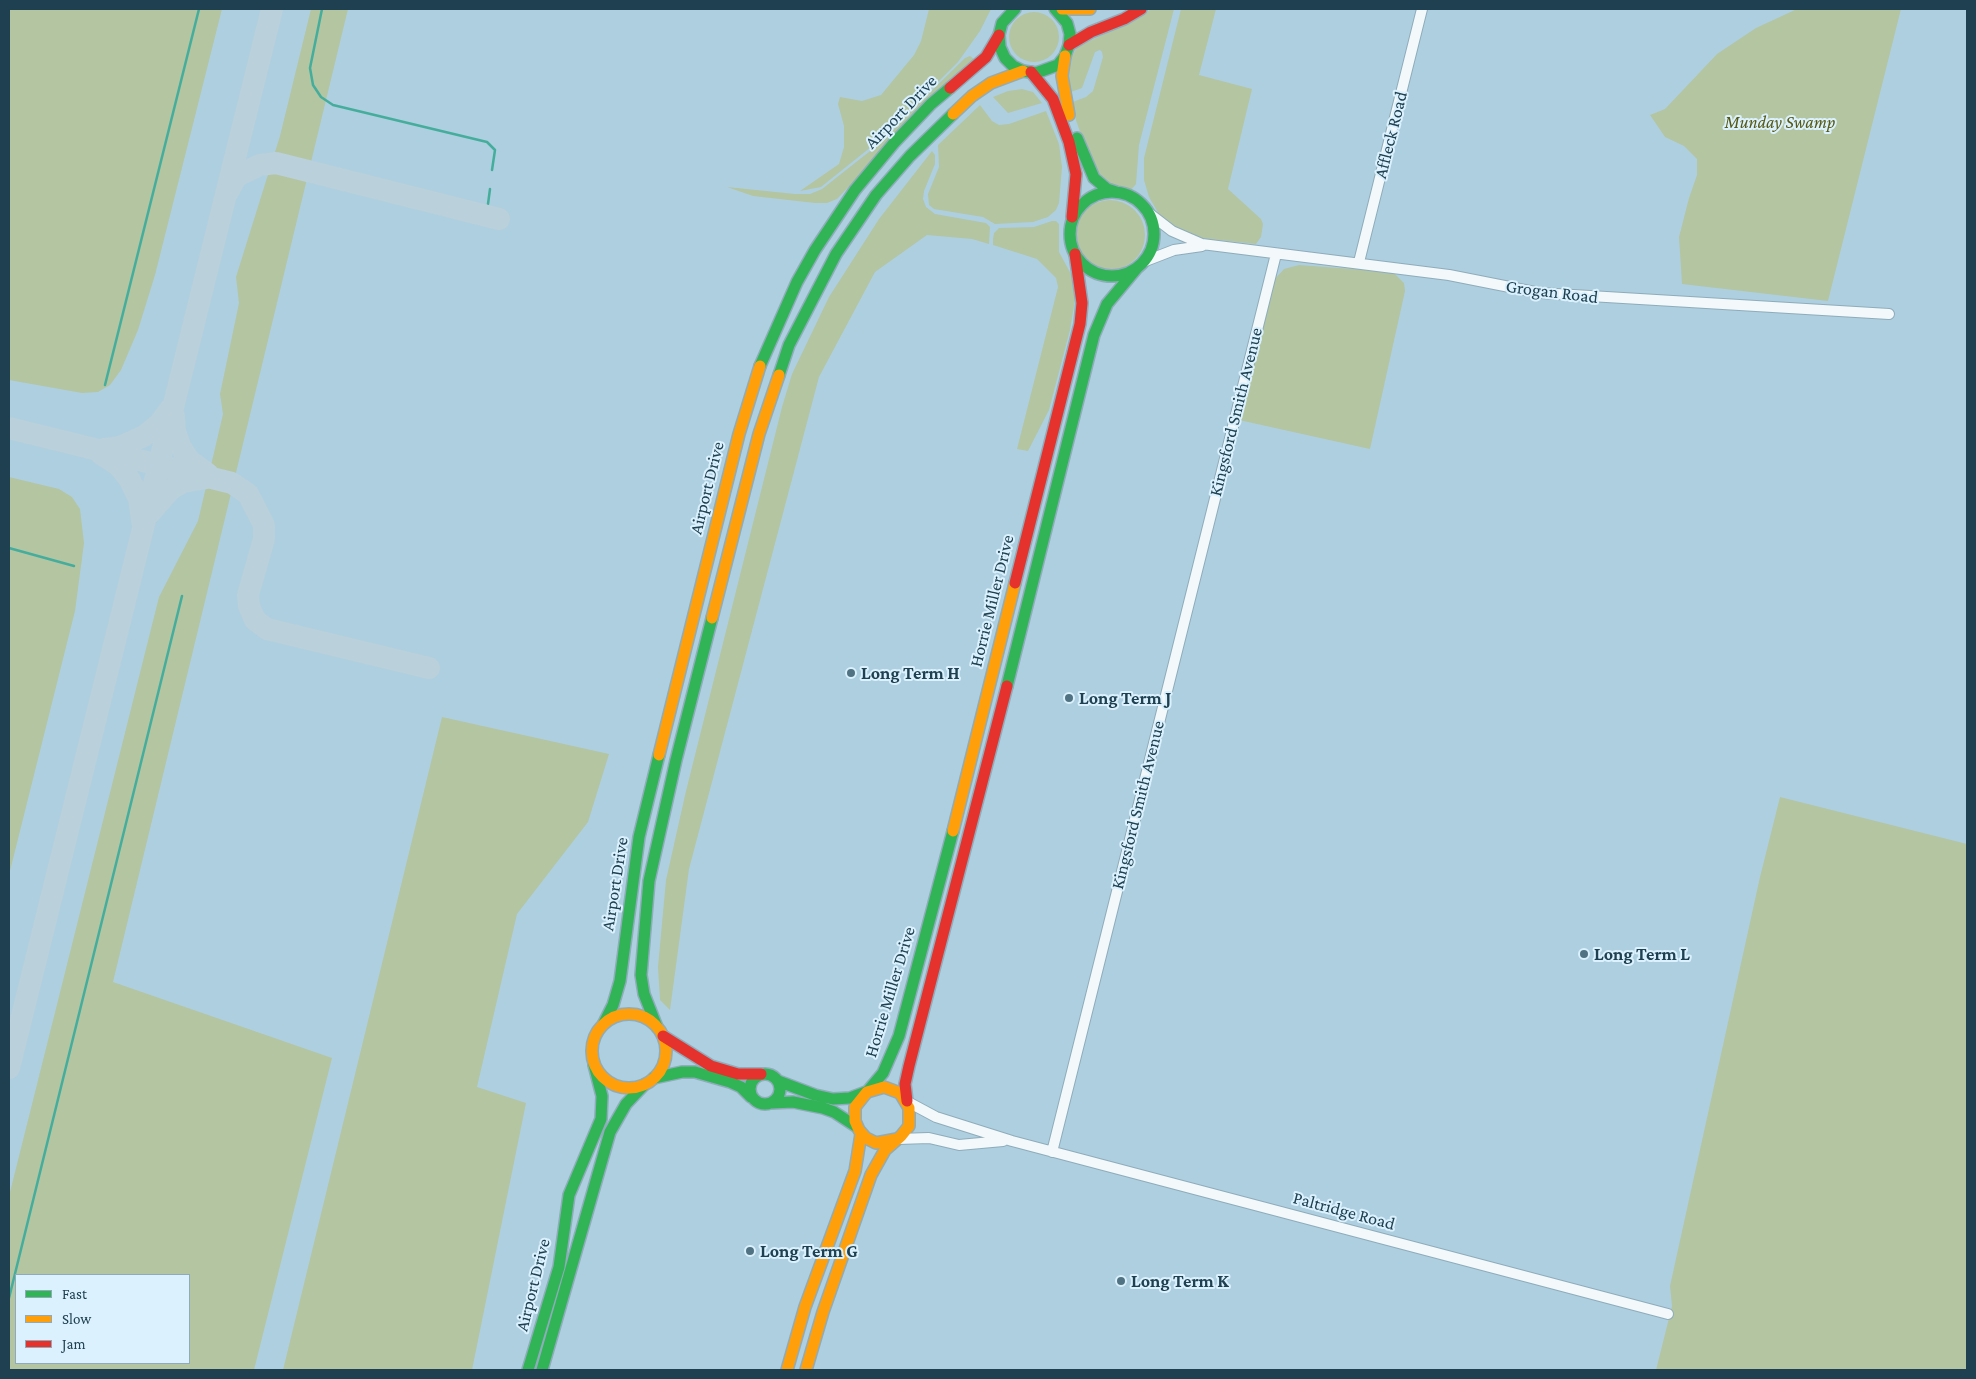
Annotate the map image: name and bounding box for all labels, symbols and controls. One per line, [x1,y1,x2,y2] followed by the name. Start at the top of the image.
[860,70,942,154] street label: Airport Drive
[1370,89,1412,181] street label: Affleck Road
[1725,111,1835,133] park label: Munday Swamp
[1505,276,1599,308] street label: Grogan Road
[1205,325,1267,499] street label: Kingsford Smith Avenue
[685,439,729,537] street label: Airport Drive
[965,533,1019,669] street label: Horrie Miller Drive
[861,662,960,684] place label: Long Term H
[845,667,857,679] marker: Long Term H
[1079,687,1171,709] place label: Long Term J
[1063,692,1075,704] marker: Long Term J
[1107,718,1169,892] street label: Kingsford Smith Avenue
[597,836,633,932] street label: Airport Drive
[860,924,920,1060] street label: Horrie Miller Drive
[1594,943,1690,965] place label: Long Term L
[1578,948,1590,960] marker: Long Term L
[1291,1187,1397,1235] street label: Paltridge Road
[511,1236,555,1334] street label: Airport Drive
[760,1240,858,1262] place label: Long Term G
[744,1245,756,1257] marker: Long Term G
[1131,1270,1229,1292] place label: Long Term K
[15,1274,190,1364] legend
[1115,1275,1127,1287] marker: Long Term K
[62,1286,87,1302] text: Fast
[62,1311,91,1327] text: Slow
[62,1336,85,1352] text: Jam

